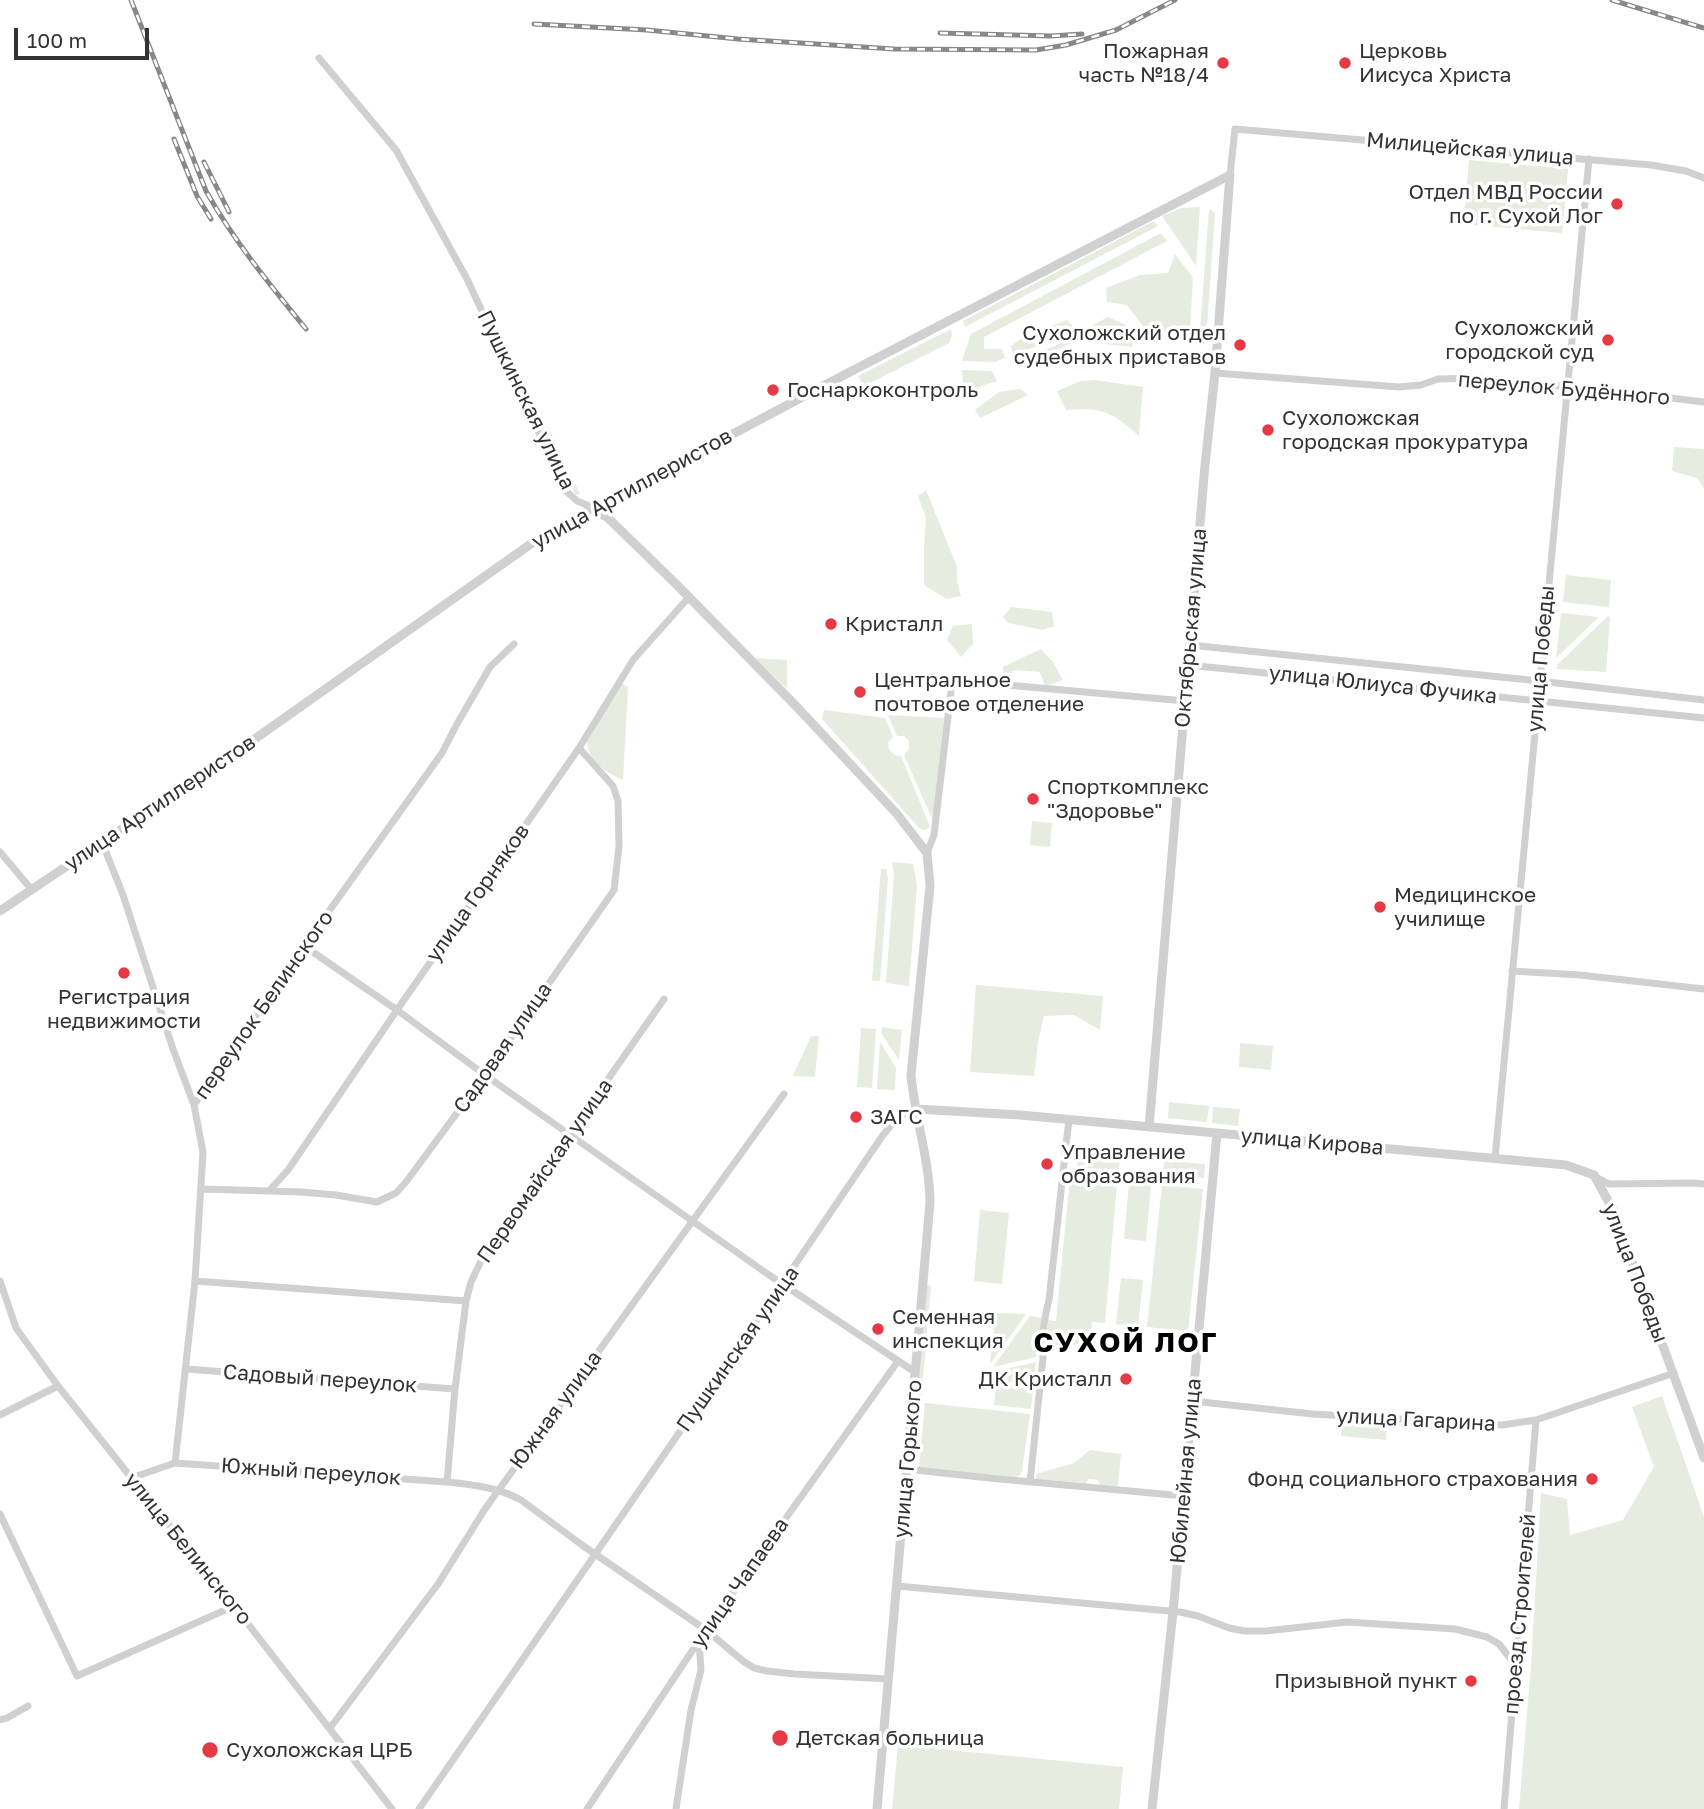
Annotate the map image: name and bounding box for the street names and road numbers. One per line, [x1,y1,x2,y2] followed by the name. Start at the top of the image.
[1365,127,1575,171] street label: Милицейская улица
[472,306,580,494] street label: Пушкинская улица
[1457,367,1671,411] street label: переулок Будённого
[527,423,737,555] street label: улица Артиллеристов
[1170,527,1212,729] street label: Октябрьская улица
[1522,584,1560,734] street label: улица Победы
[1268,660,1498,710] street label: улица Юлиуса Фучика
[60,730,260,876] street label: улица Артиллеристов
[421,819,535,967] street label: улица Горняков
[189,906,339,1104] street label: переулок Белинского
[449,978,557,1118] street label: Садовая улица
[472,1074,618,1268] street label: Первомайская улица
[1239,1123,1385,1161] street label: улица Кирова
[1597,1200,1673,1346] street label: улица Победы
[671,1261,805,1437] street label: Пушкинская улица
[505,1346,607,1474] street label: Южная улица
[222,1360,418,1398] street label: Садовый переулок
[1165,1377,1207,1565] street label: Юбилейная улица
[889,1379,927,1539] street label: улица Горького
[1336,1403,1496,1437] street label: улица Гагарина
[220,1453,402,1491] street label: Южный переулок
[119,1468,257,1630] street label: улица Белинского
[686,1513,794,1653] street label: улица Чапаева
[1499,1513,1541,1715] street label: проезд Строителей

